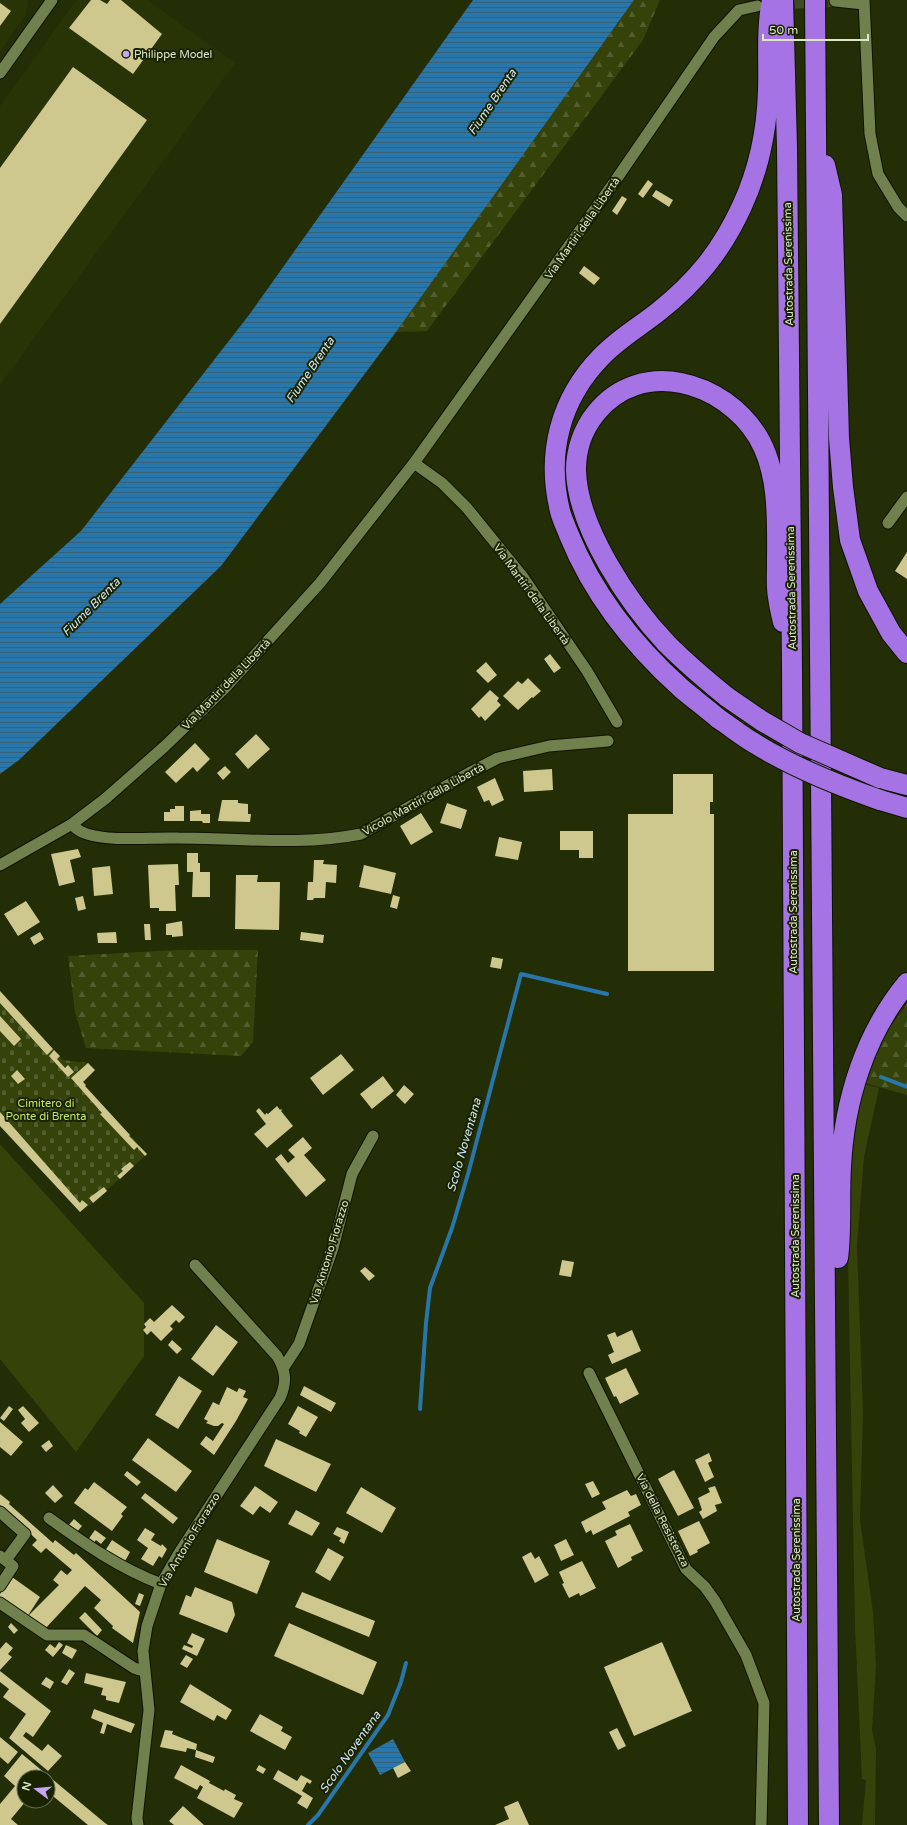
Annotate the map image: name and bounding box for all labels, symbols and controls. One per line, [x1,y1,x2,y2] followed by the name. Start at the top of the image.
[763,16,868,42] scale bar
[769,23,798,37] text: 50 m
[134,48,212,61] place label: Philippe Model
[121,49,131,59] marker: Philippe Model
[465,66,519,138] water label: Fiume Brenta
[542,175,623,282] street label: Via Martiri della Libertà
[781,202,796,326] street label: Autostrada Serenissima
[283,334,337,406] water label: Fiume Brenta
[784,526,799,650] street label: Autostrada Serenissima
[491,541,573,647] street label: Via Martiri della Libertà
[59,575,123,639] water label: Fiume Brenta
[179,636,273,733] street label: Via Martiri della Libertà
[360,760,486,838] street label: Vicolo Martiri della Libertà
[787,850,800,974] street label: Autostrada Serenissima
[444,1096,484,1193] water label: Scolo Noventana
[5,1097,87,1123] park label: Cimitero di Ponte di Brenta
[789,1174,802,1298] street label: Autostrada Serenissima
[307,1198,352,1306] street label: Via Antonio Fiorazzo
[633,1471,692,1569] street label: Via della Resistenza
[156,1490,223,1590] street label: Via Antonio Fiorazzo
[790,1498,803,1622] street label: Autostrada Serenissima
[317,1708,384,1796] water label: Scolo Noventana
[16,1769,56,1809] north arrow
[19,1780,34,1792] text: N

